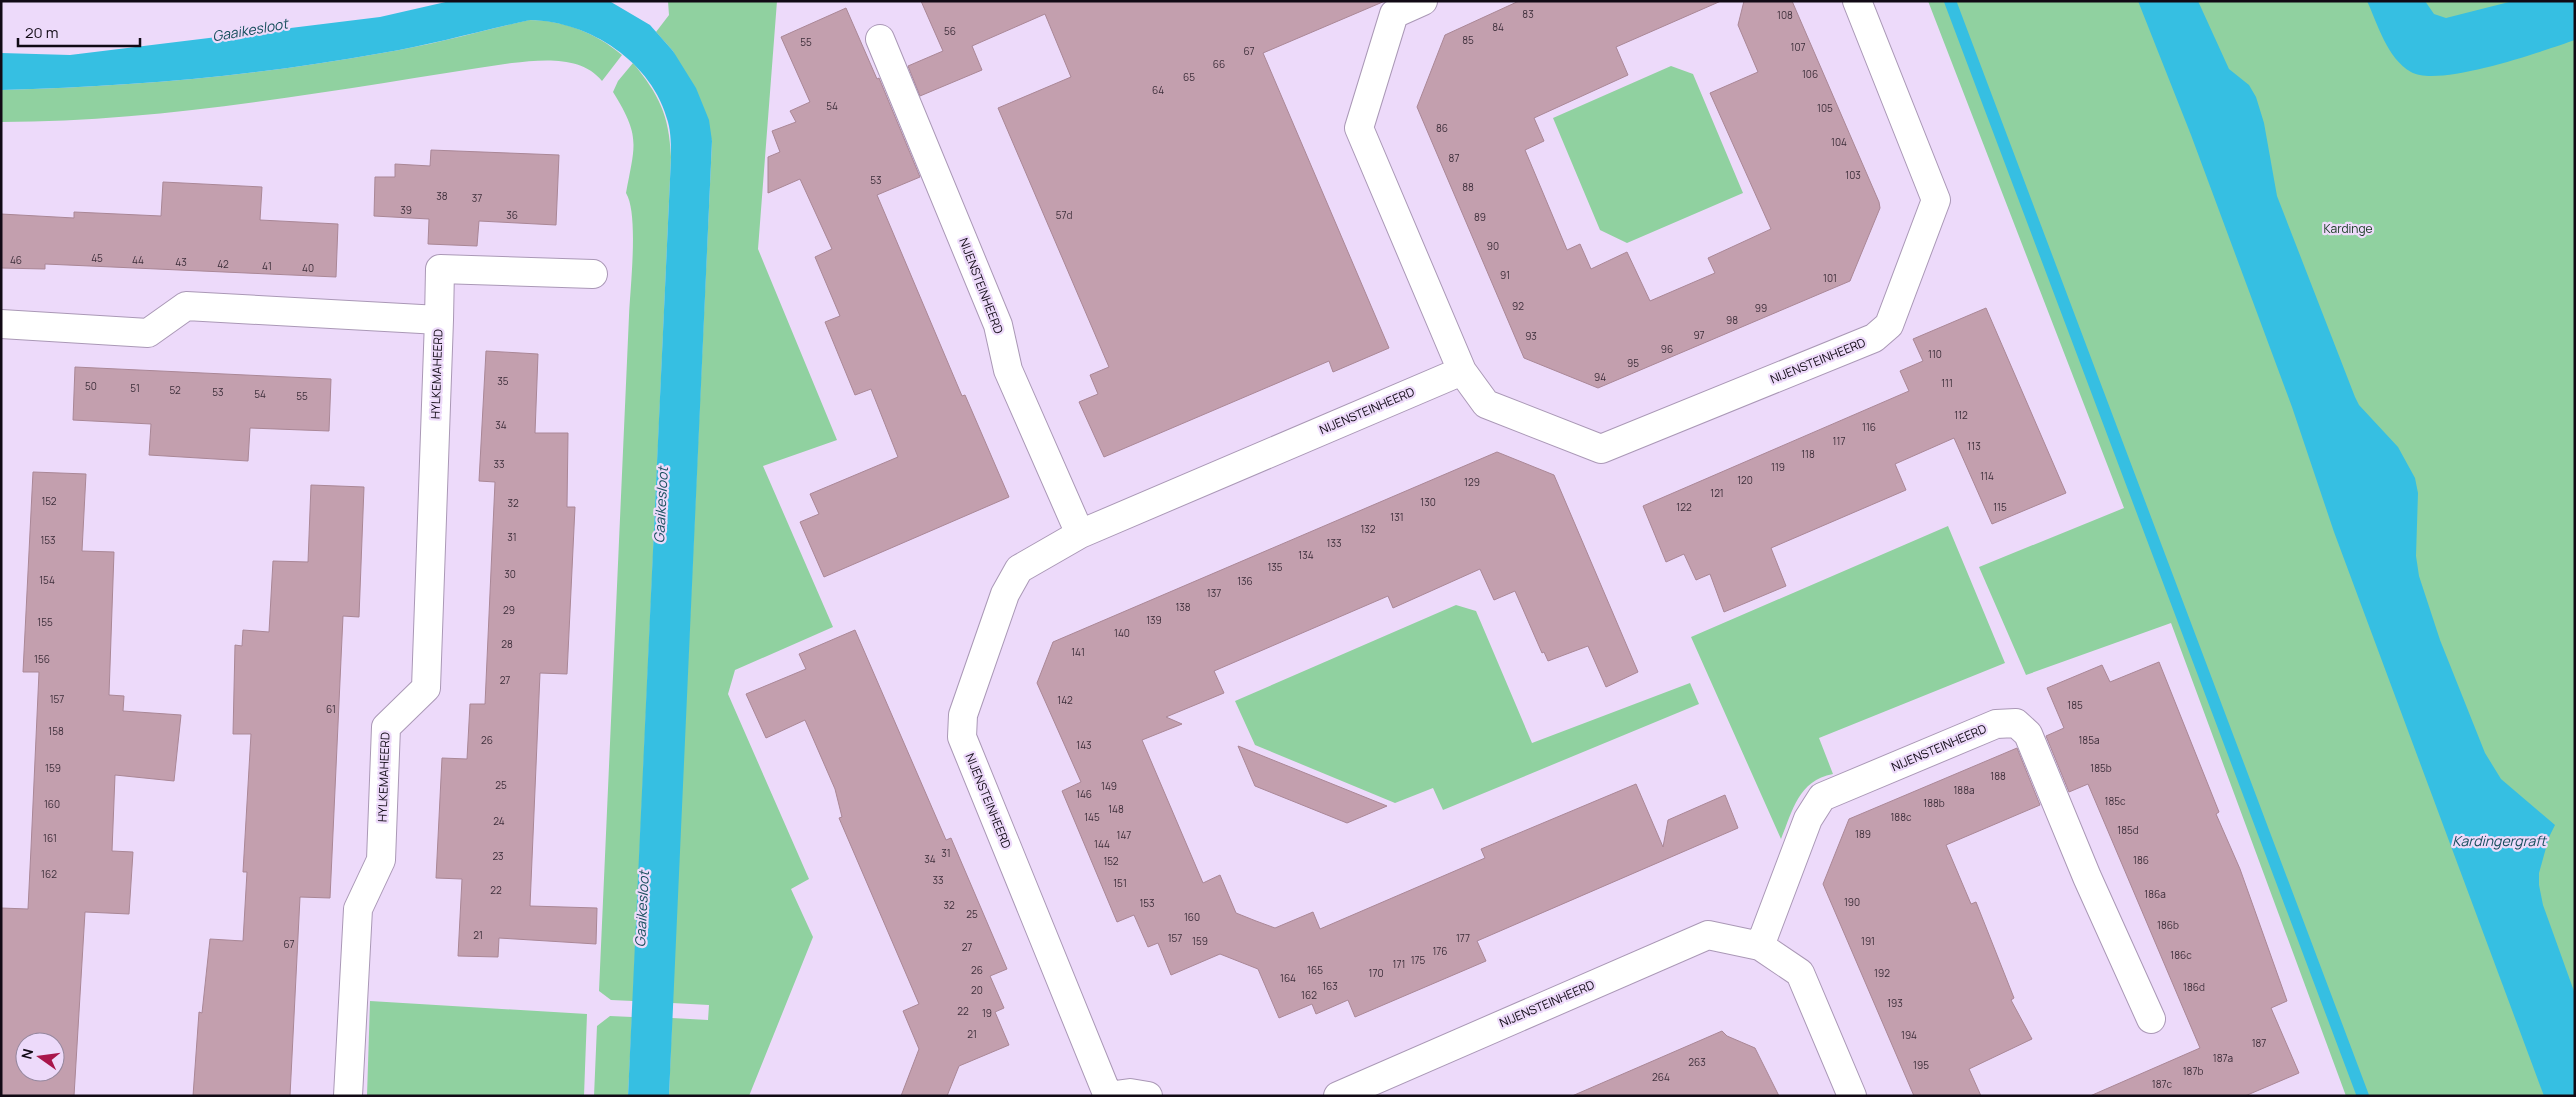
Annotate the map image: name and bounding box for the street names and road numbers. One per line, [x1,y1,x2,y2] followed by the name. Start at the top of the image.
[955,235,1008,336] street label: NIJENSTEINHEERD
[426,329,447,419] street label: HYLKEMAHEERD
[1768,334,1868,387] street label: NIJENSTEINHEERD
[1317,383,1417,438] street label: NIJENSTEINHEERD
[1889,720,1989,775] street label: NIJENSTEINHEERD
[373,732,394,822] street label: HYLKEMAHEERD
[962,751,1015,851] street label: NIJENSTEINHEERD
[1497,976,1597,1031] street label: NIJENSTEINHEERD

